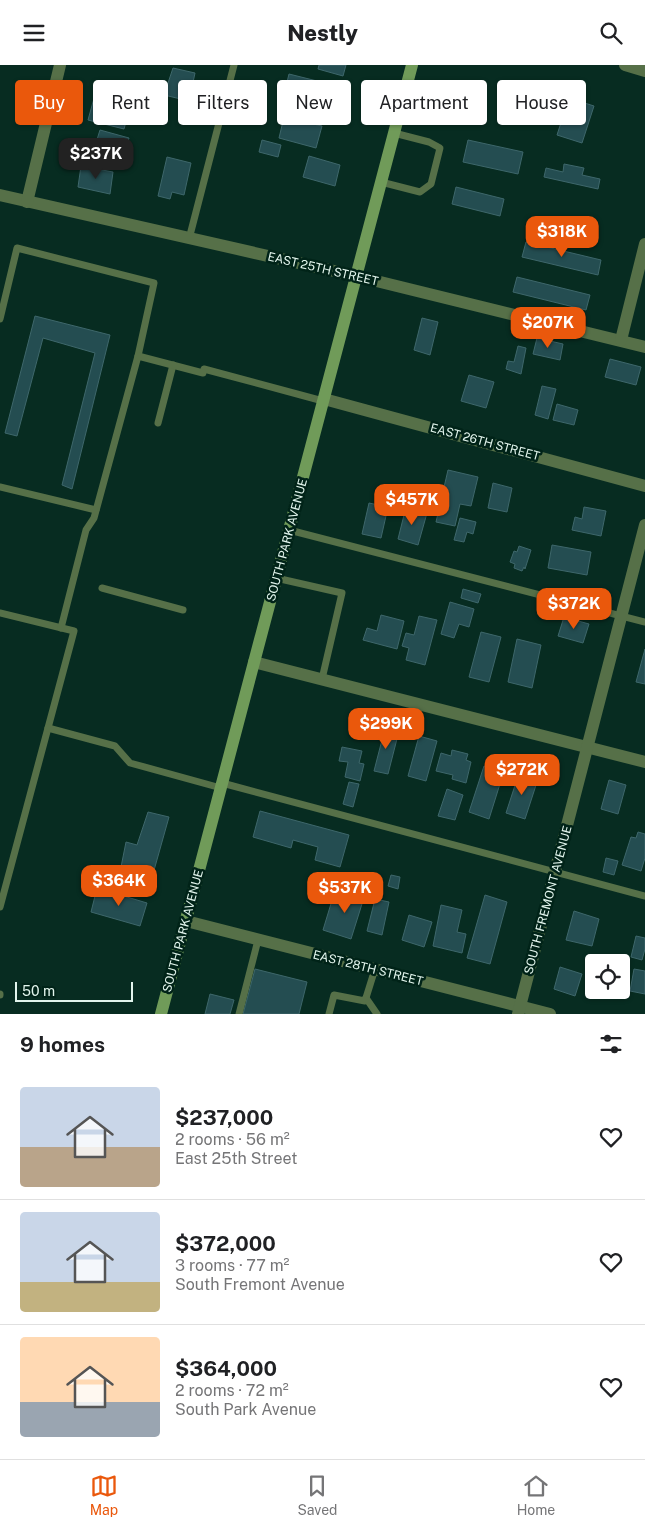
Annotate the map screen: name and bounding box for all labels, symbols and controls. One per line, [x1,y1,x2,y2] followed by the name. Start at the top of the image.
[20,19,48,47] icon: menu
[597,19,625,47] icon: search
[287,20,358,46] text: Nestly
[15,80,83,125] chip: Buy
[93,80,168,125] chip: Rent
[178,80,267,125] chip: Filters
[277,80,351,125] chip: New
[361,80,487,125] chip: Apartment
[497,80,586,125] chip: House
[61,137,131,180] pin: $237K
[70,144,122,163] text: $237K
[527,215,597,258] pin: $318K
[537,222,587,241] text: $318K
[266,249,380,289] street label: EAST 25TH STREET
[513,307,583,349] pin: $207K
[522,313,574,332] text: $207K
[429,421,541,463] street label: EAST 26TH STREET
[264,477,310,603] street label: SOUTH PARK AVENUE
[377,483,447,526] pin: $457K
[385,490,439,509] text: $457K
[539,587,609,630] pin: $372K
[548,594,600,613] text: $372K
[351,707,421,750] pin: $299K
[359,714,413,733] text: $299K
[487,753,557,796] pin: $272K
[496,760,548,779] text: $272K
[521,824,575,976] street label: SOUTH FREMONT AVENUE
[84,865,154,907] pin: $364K
[160,868,206,994] street label: SOUTH PARK AVENUE
[92,871,146,890] text: $364K
[310,871,380,914] pin: $537K
[318,878,372,897] text: $537K
[311,948,425,988] street label: EAST 28TH STREET
[585,954,630,999] map controls
[585,954,630,999] button: locate
[15,979,132,1002] scale bar
[22,983,55,999] text: 50 m
[597,1030,625,1058] icon: filters
[20,1032,105,1057] text: 9 homes
[175,1105,273,1130] text: $237,000
[60,1107,120,1167] icon: home
[597,1123,625,1151] icon: heart
[175,1130,290,1149] text: 2 rooms · 56 m²
[175,1149,297,1168] text: East 25th Street
[175,1231,276,1256] text: $372,000
[60,1232,120,1292] icon: home
[597,1248,625,1276] icon: heart
[175,1256,289,1275] text: 3 rooms · 77 m²
[175,1275,345,1294] text: South Fremont Avenue
[175,1356,277,1381] text: $364,000
[60,1357,120,1417] icon: home
[597,1373,625,1401] icon: heart
[175,1381,289,1400] text: 2 rooms · 72 m²
[175,1400,316,1419] text: South Park Avenue
[90,1472,118,1518] tab: Map
[297,1472,337,1518] tab: Saved
[517,1472,555,1518] tab: Home

